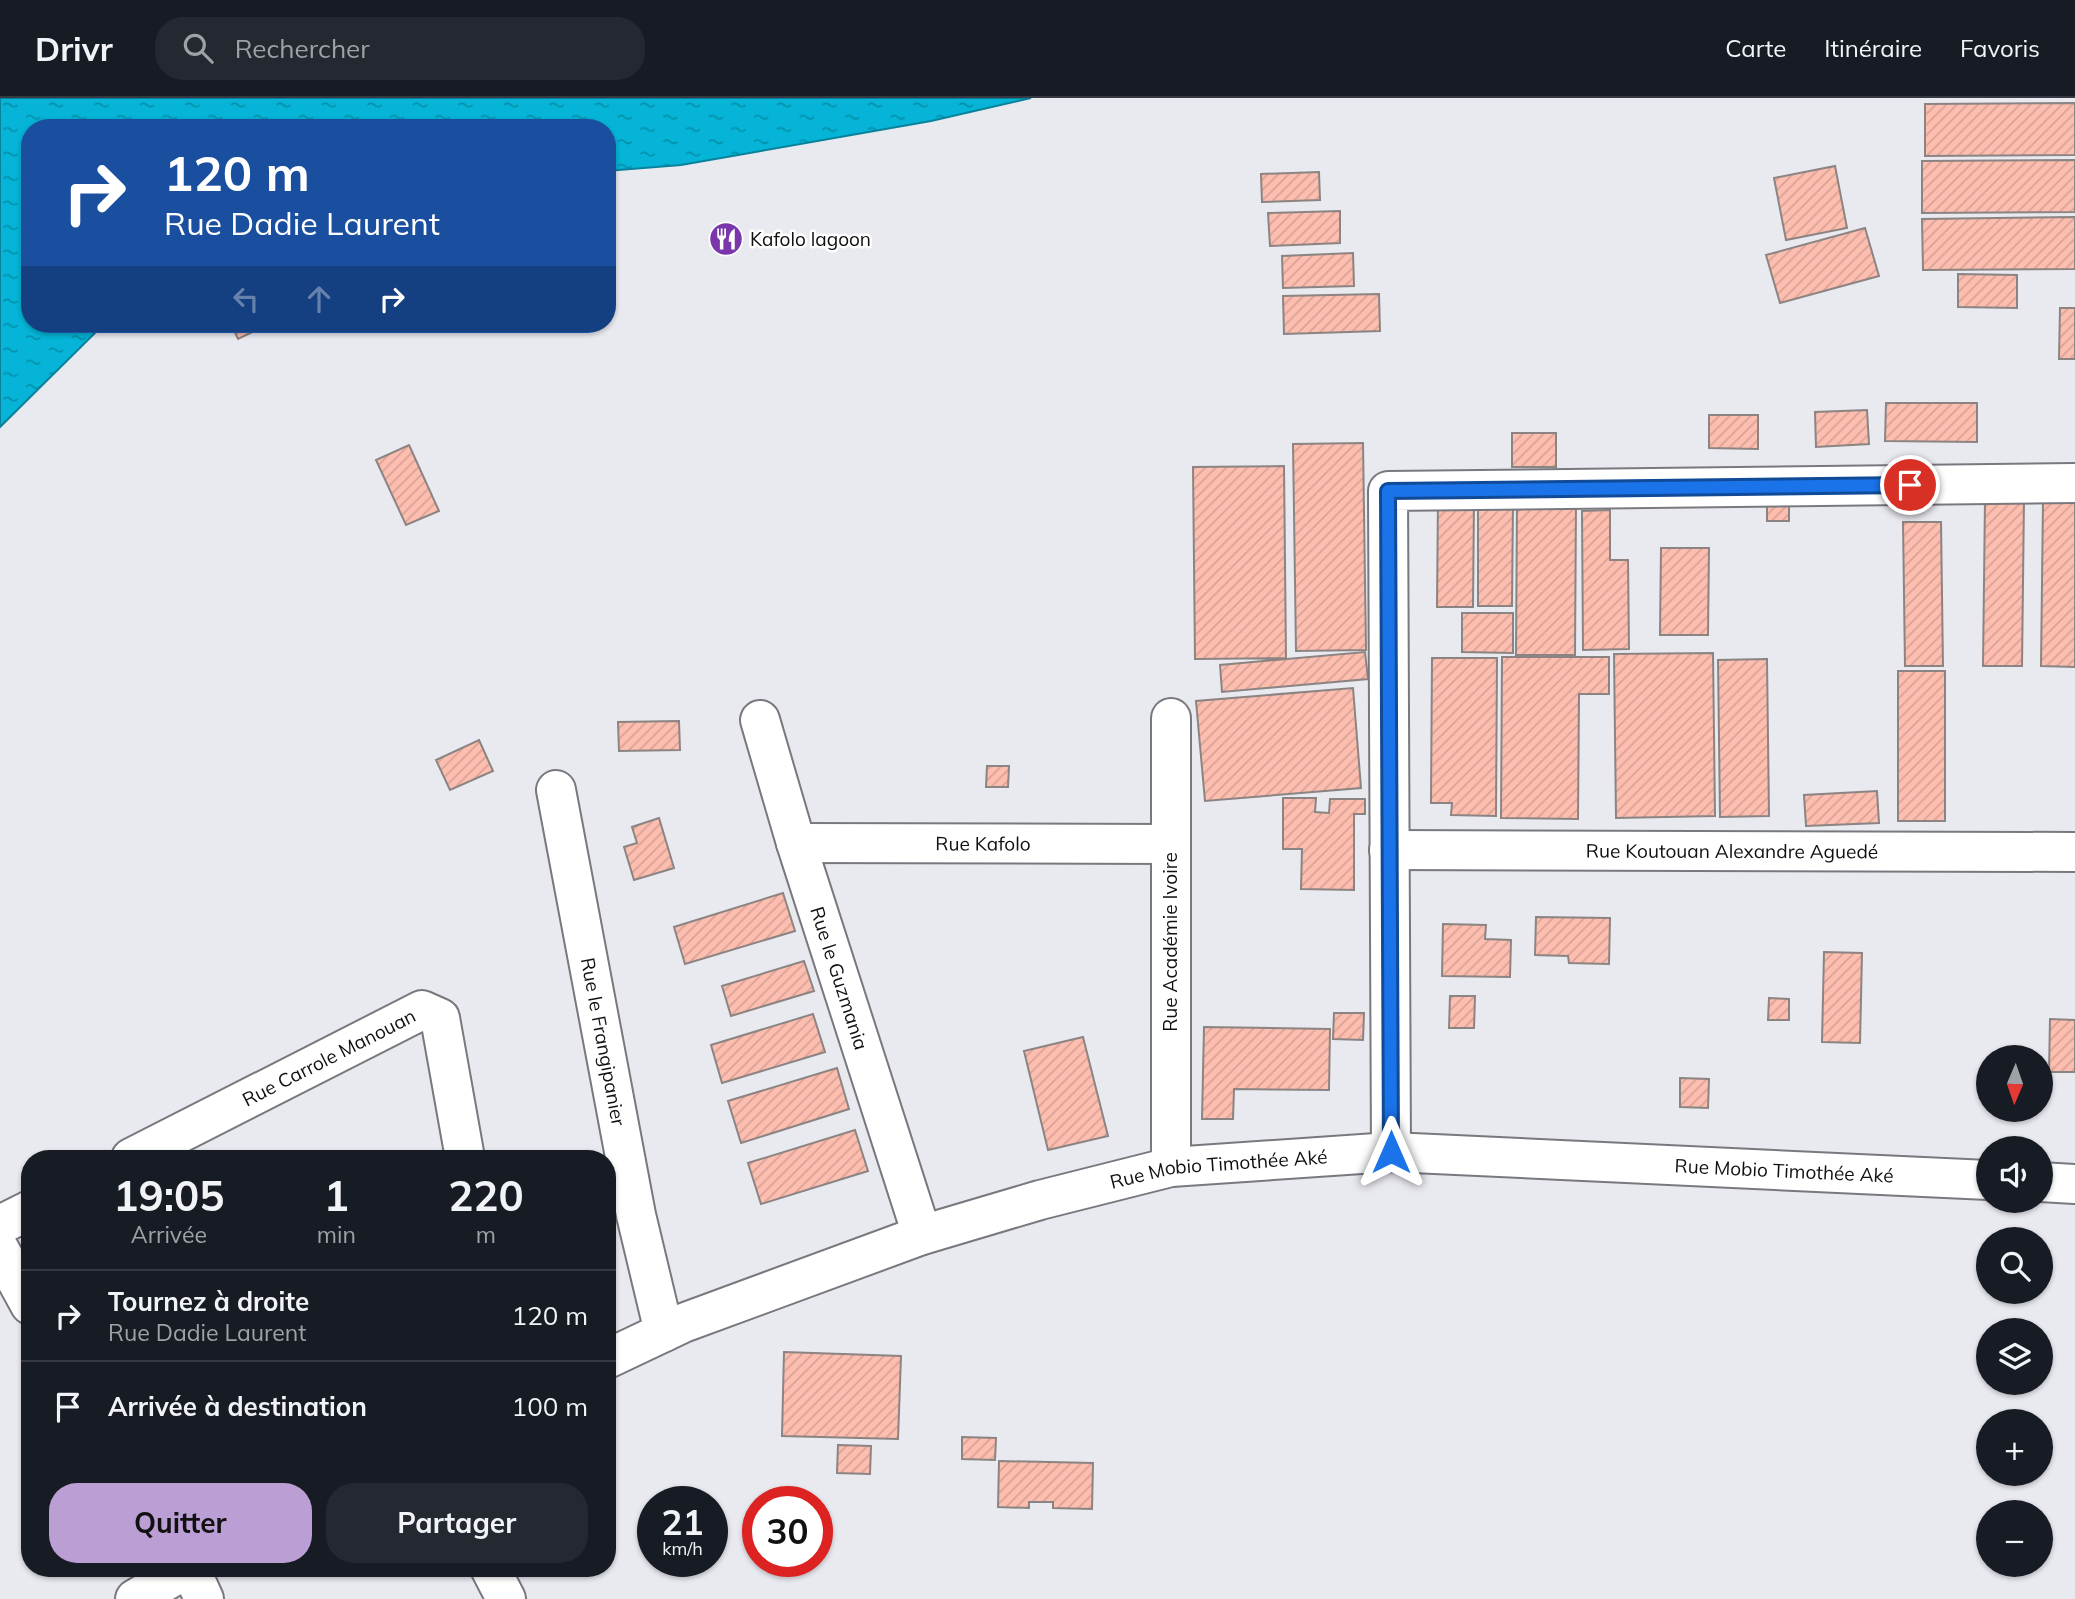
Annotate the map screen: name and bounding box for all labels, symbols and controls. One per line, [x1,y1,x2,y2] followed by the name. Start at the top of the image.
[155,17,645,80] search box
[35,28,113,69] text: Drivr
[179,29,217,67] icon: search
[235,32,370,65] text: Rechercher
[1725,33,1786,63] text: Carte
[1824,33,1922,63] text: Itinéraire
[1960,33,2040,63] text: Favoris
[164,142,310,203] text: 120 m
[49,147,140,238] icon: right
[164,203,440,243] text: Rue Dadie Laurent
[707,220,745,258] restaurant icon: Kafolo lagoon
[750,227,871,251] place label: Kafolo lagoon
[227,280,265,318] icon: left
[300,280,338,318] icon: ahead
[373,280,411,318] icon: right
[1880,455,1940,515] pin
[1891,466,1929,504] icon: arrive
[935,831,1031,856] street label: Rue Kafolo
[1586,839,1878,863] street label: Rue Koutouan Alexandre Aguedé
[1158,852,1182,1032] street label: Rue Académie Ivoire
[805,903,874,1053] street label: Rue le Guzmania
[576,955,631,1128] street label: Rue le Frangipanier
[238,1003,420,1111] street label: Rue Carrole Manouan
[1976,1045,2053,1122] north arrow
[1976,1045,2053,1577] map controls
[1354,1115,1428,1189] position arrow
[1976,1136,2053,1213] button: sound
[1107,1144,1328,1194] street label: Rue Mobio Timothée Aké
[1674,1153,1894,1188] street label: Rue Mobio Timothée Aké
[113,1169,224,1222] text: 19:05
[324,1169,349,1222] text: 1
[448,1169,524,1222] text: 220
[131,1220,207,1249] text: Arrivée
[317,1220,356,1249] text: min
[476,1220,496,1249] text: m
[1976,1227,2053,1304] button: search
[108,1285,309,1318] text: Tournez à droite
[49,1297,87,1335] icon: right
[512,1299,588,1332] text: 120 m
[108,1318,306,1347] text: Rue Dadie Laurent
[1976,1318,2053,1395] button: layers
[49,1388,87,1426] icon: arrive
[108,1390,367,1423] text: Arrivée à destination
[512,1390,588,1423] text: 100 m
[1976,1409,2053,1486] button: +
[49,1483,312,1563] button: Quitter
[326,1483,588,1563] button: Partager
[742,1486,833,1577] speed limit sign: 30
[661,1500,704,1544] text: 21
[1976,1500,2053,1577] button: −
[662,1537,703,1560] text: km/h

